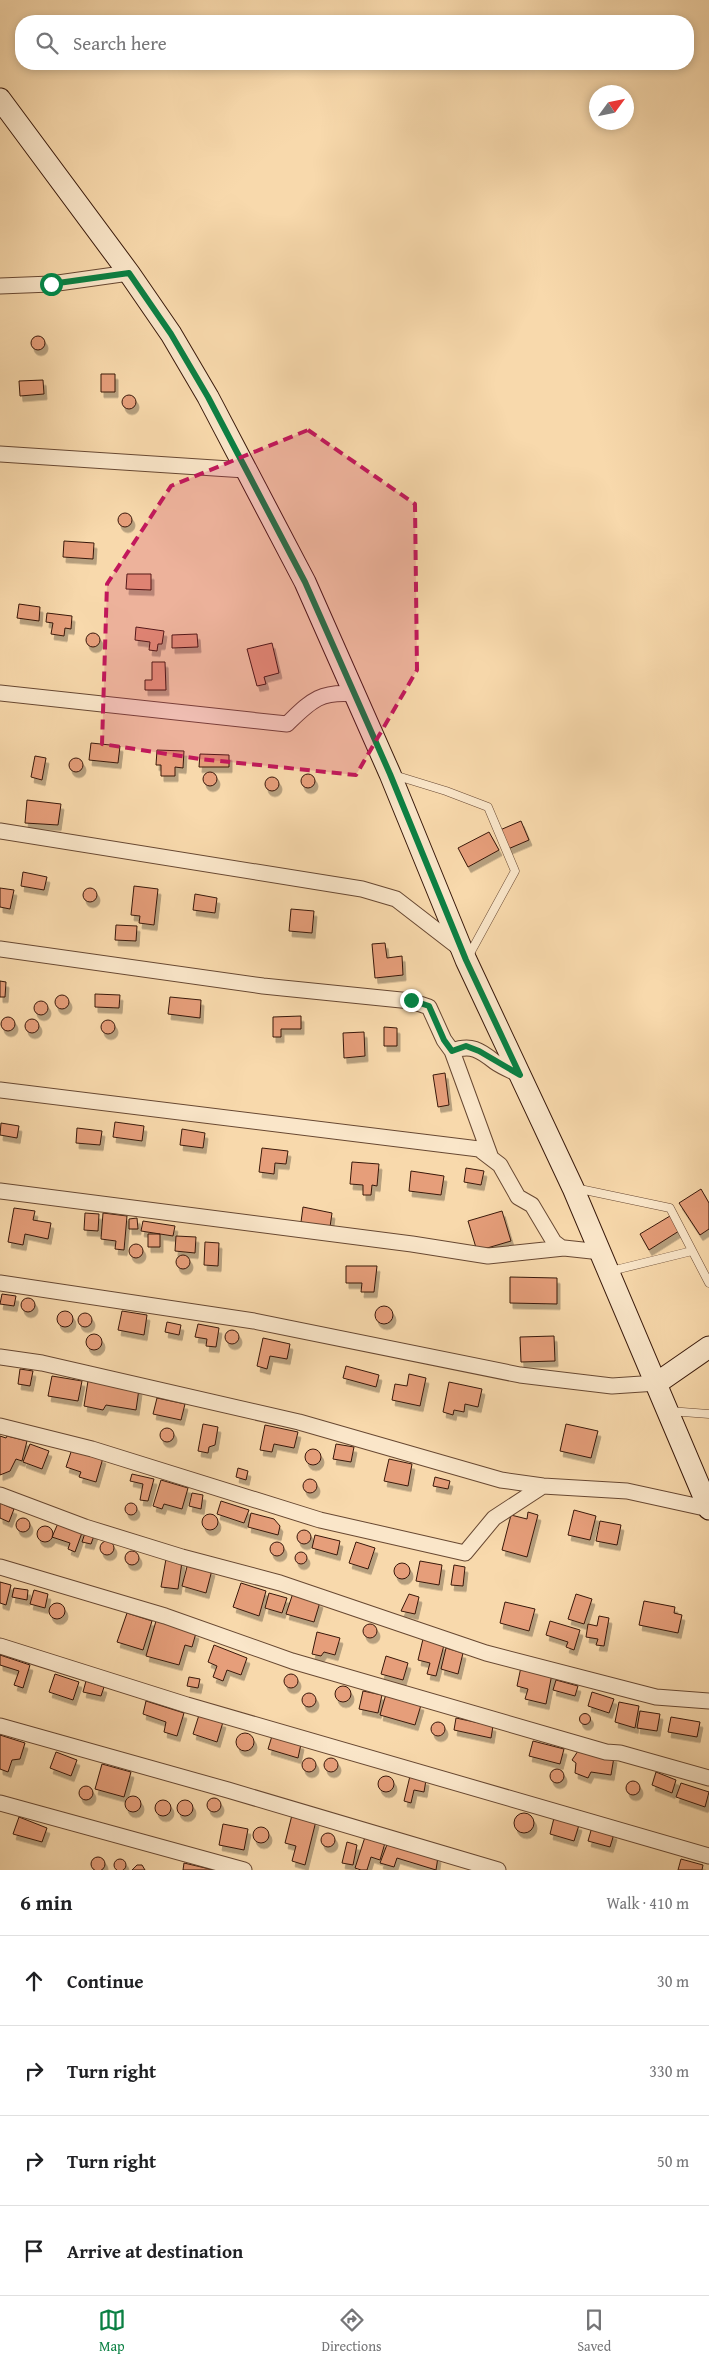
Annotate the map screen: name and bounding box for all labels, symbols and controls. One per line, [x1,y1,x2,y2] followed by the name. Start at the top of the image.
[15,15,694,70] search box
[33,29,61,57] icon: search
[73,29,167,57] text: Search here
[589,85,634,130] north arrow
[40,273,63,296] route start
[400,989,423,1012] route end
[20,1887,72,1918] text: 6 min
[606,1891,689,1915] text: Walk · 410 m
[20,1967,48,1995] icon: ahead
[67,1967,144,1995] text: Continue
[657,1969,689,1993] text: 30 m
[20,2057,48,2085] icon: right
[67,2057,156,2085] text: Turn right
[649,2059,689,2083] text: 330 m
[20,2147,48,2175] icon: right
[67,2147,156,2175] text: Turn right
[657,2149,689,2173] text: 50 m
[20,2237,48,2265] icon: arrive
[67,2237,243,2265] text: Arrive at destination
[98,2306,126,2356] tab: Map
[321,2306,382,2356] tab: Directions
[577,2306,611,2356] tab: Saved

